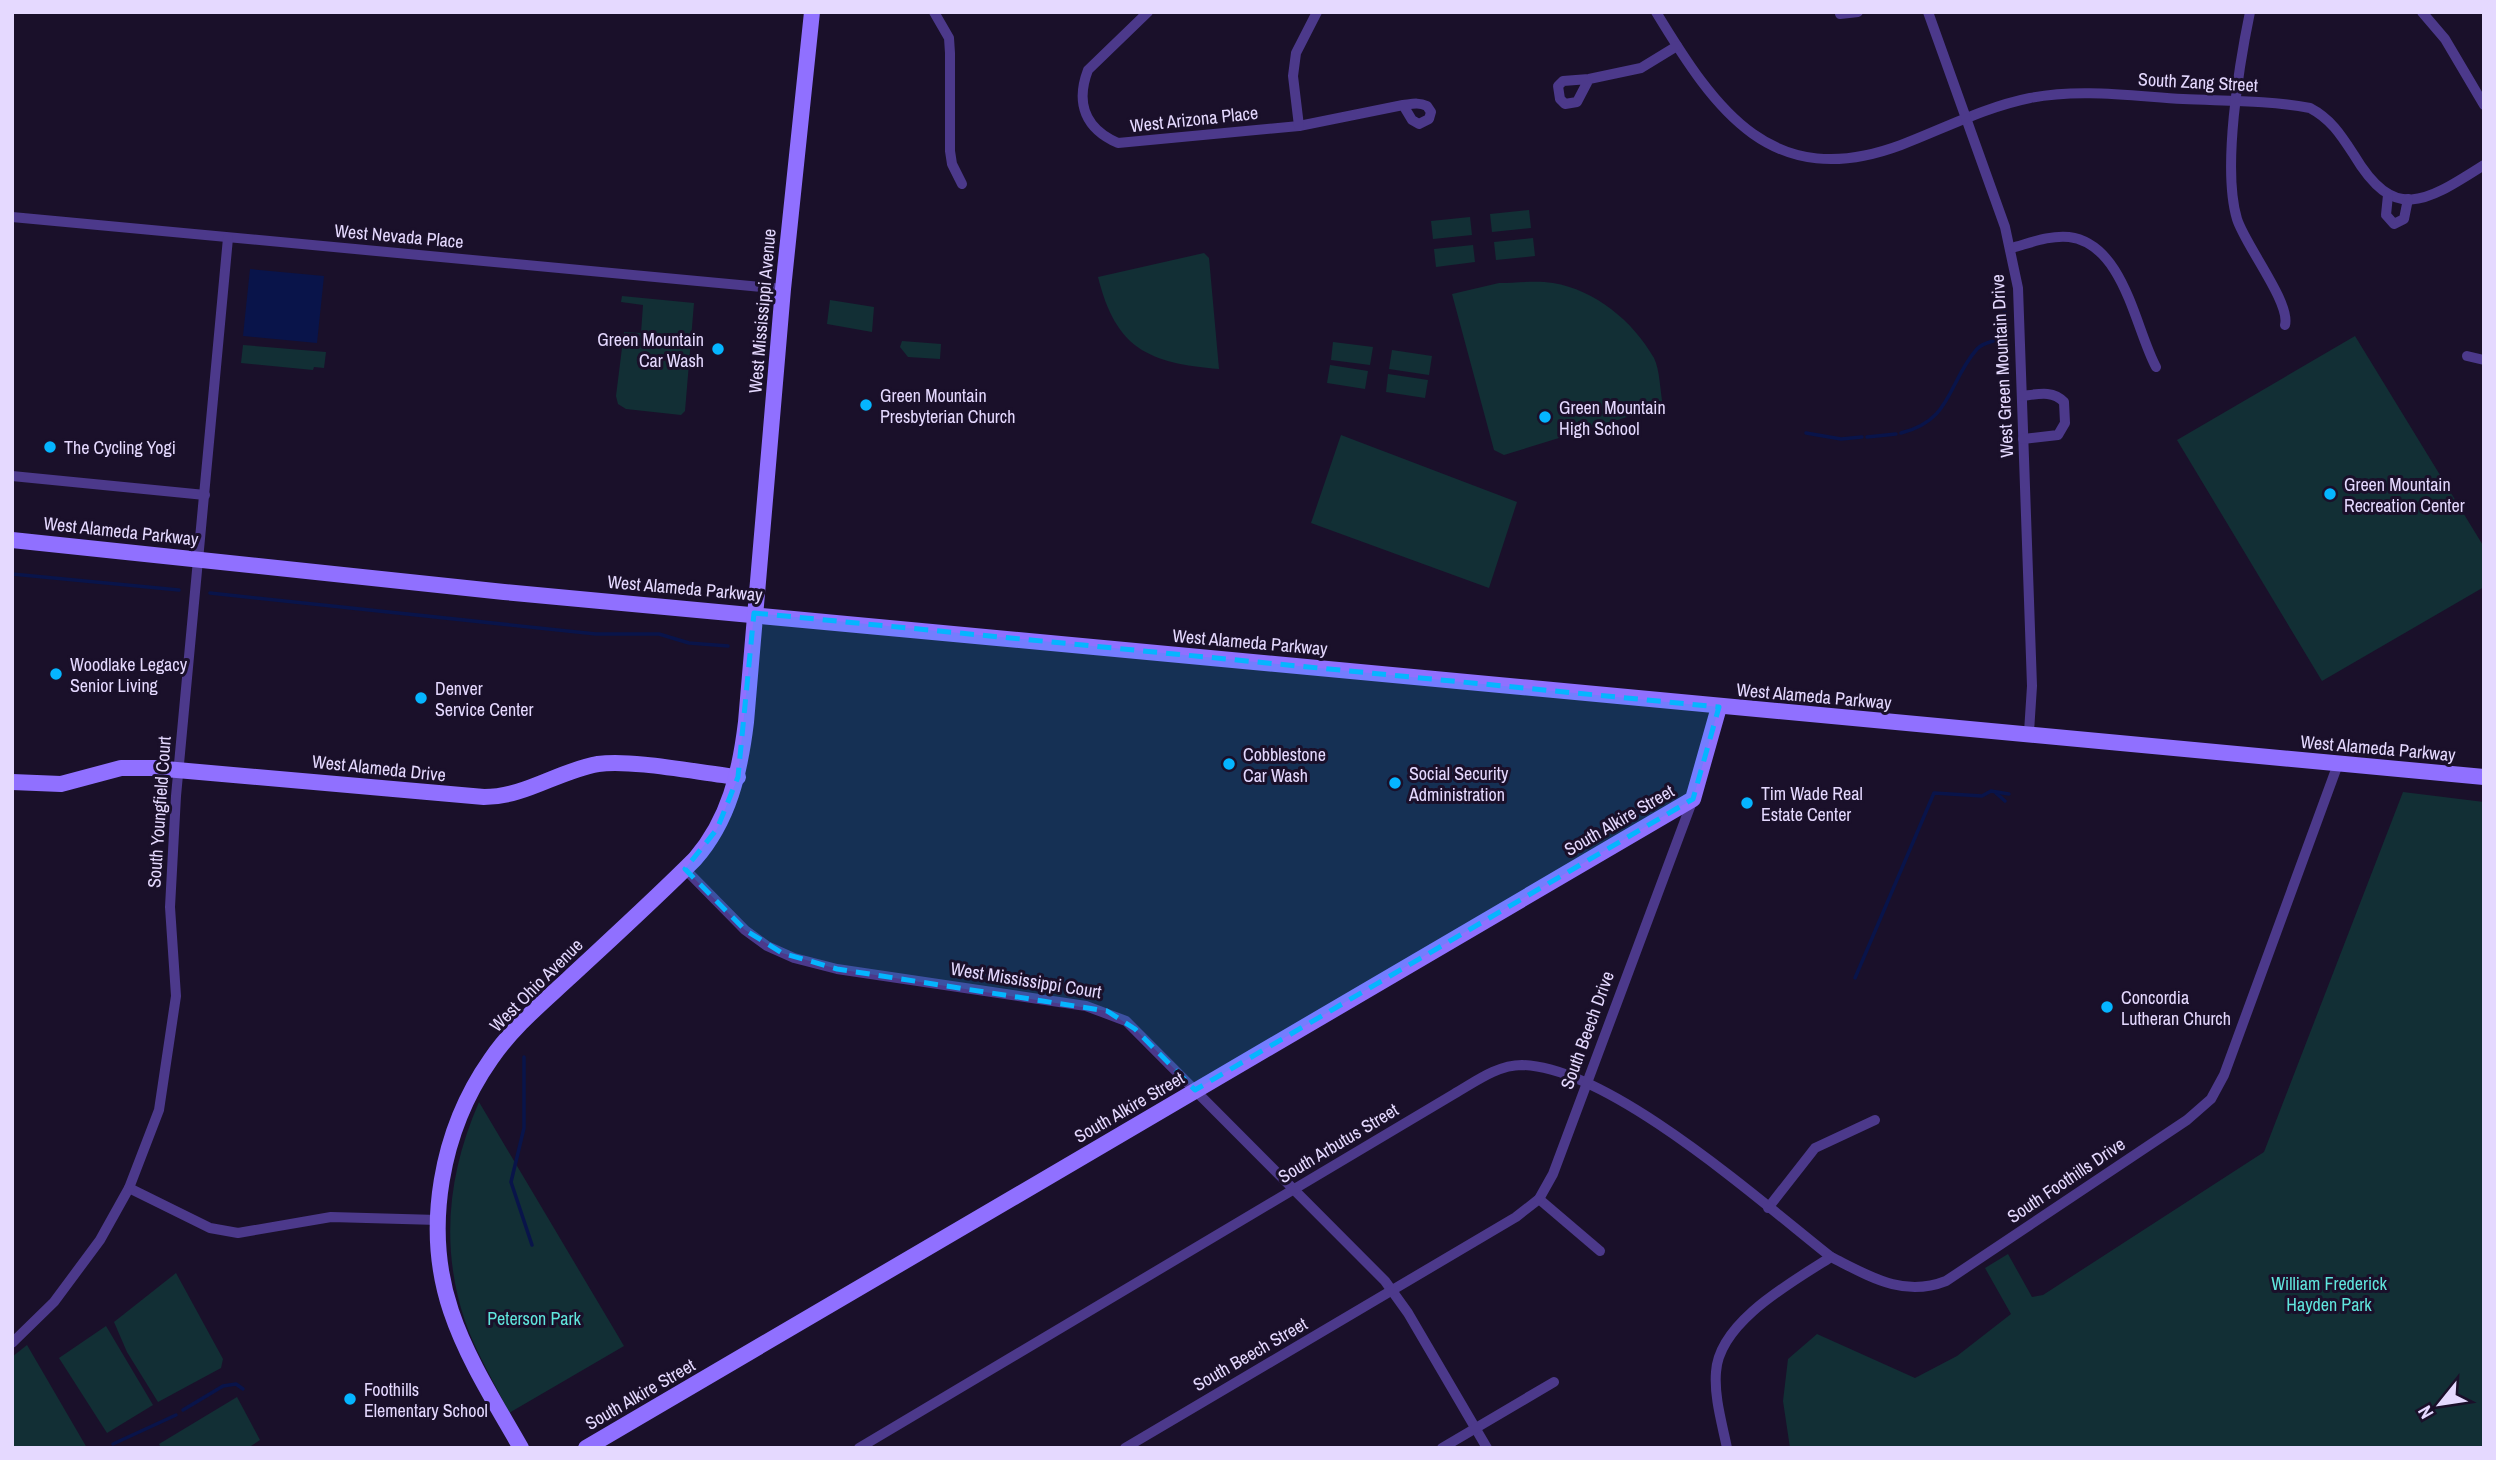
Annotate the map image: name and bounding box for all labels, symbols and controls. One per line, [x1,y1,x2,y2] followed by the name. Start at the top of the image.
[2138,66,2258,98] street label: South Zang Street
[1129,100,1259,138] street label: West Arizona Place
[333,218,465,254] street label: West Nevada Place
[742,228,782,394] street label: West Mississippi Avenue
[1985,274,2019,458] street label: West Green Mountain Drive
[597,327,704,373] place label: Green Mountain Car Wash
[710,341,726,357] marker: Green Mountain Car Wash
[880,383,1015,429] place label: Green Mountain Presbyterian Church
[1559,395,1666,441] place label: Green Mountain High School
[858,397,874,413] marker: Green Mountain Presbyterian Church
[1537,409,1553,425] marker: Green Mountain High School
[64,435,176,460] place label: The Cycling Yogi
[42,439,58,455] marker: The Cycling Yogi
[2344,472,2465,518] place label: Green Mountain Recreation Center
[2322,486,2338,502] marker: Green Mountain Recreation Center
[42,510,200,552] street label: West Alameda Parkway
[606,569,764,607] street label: West Alameda Parkway
[1171,623,1329,661] street label: West Alameda Parkway
[70,652,188,698] place label: Woodlake Legacy Senior Living
[48,666,64,682] marker: Woodlake Legacy Senior Living
[435,676,534,722] place label: Denver Service Center
[1735,677,1893,715] street label: West Alameda Parkway
[413,690,429,706] marker: Denver Service Center
[2299,729,2457,767] street label: West Alameda Parkway
[141,735,177,889] street label: South Youngfield Court
[1243,742,1326,788] place label: Cobblestone Car Wash
[311,749,447,787] street label: West Alameda Drive
[1221,756,1237,772] marker: Cobblestone Car Wash
[1408,761,1509,807] place label: Social Security Administration
[1387,775,1403,791] marker: Social Security Administration
[1559,778,1679,862] street label: South Alkire Street
[1761,781,1863,827] place label: Tim Wade Real Estate Center
[1739,795,1755,811] marker: Tim Wade Real Estate Center
[484,933,588,1037] street label: West Ohio Avenue
[949,956,1103,1004] street label: West Mississippi Court
[1554,968,1620,1092] street label: South Beech Drive
[2121,985,2231,1031] place label: Concordia Lutheran Church
[2099,999,2115,1015] marker: Concordia Lutheran Church
[1069,1065,1189,1149] street label: South Alkire Street
[1273,1097,1403,1189] street label: South Arbutus Street
[2002,1131,2130,1229] street label: South Foothills Drive
[2271,1271,2387,1317] park label: William Frederick Hayden Park
[487,1306,581,1331] park label: Peterson Park
[1188,1311,1312,1397] street label: South Beech Street
[580,1352,700,1436] street label: South Alkire Street
[2405,1369,2475,1439] north arrow
[364,1377,488,1423] place label: Foothills Elementary School
[342,1391,358,1407] marker: Foothills Elementary School
[2411,1401,2439,1424] text: N

